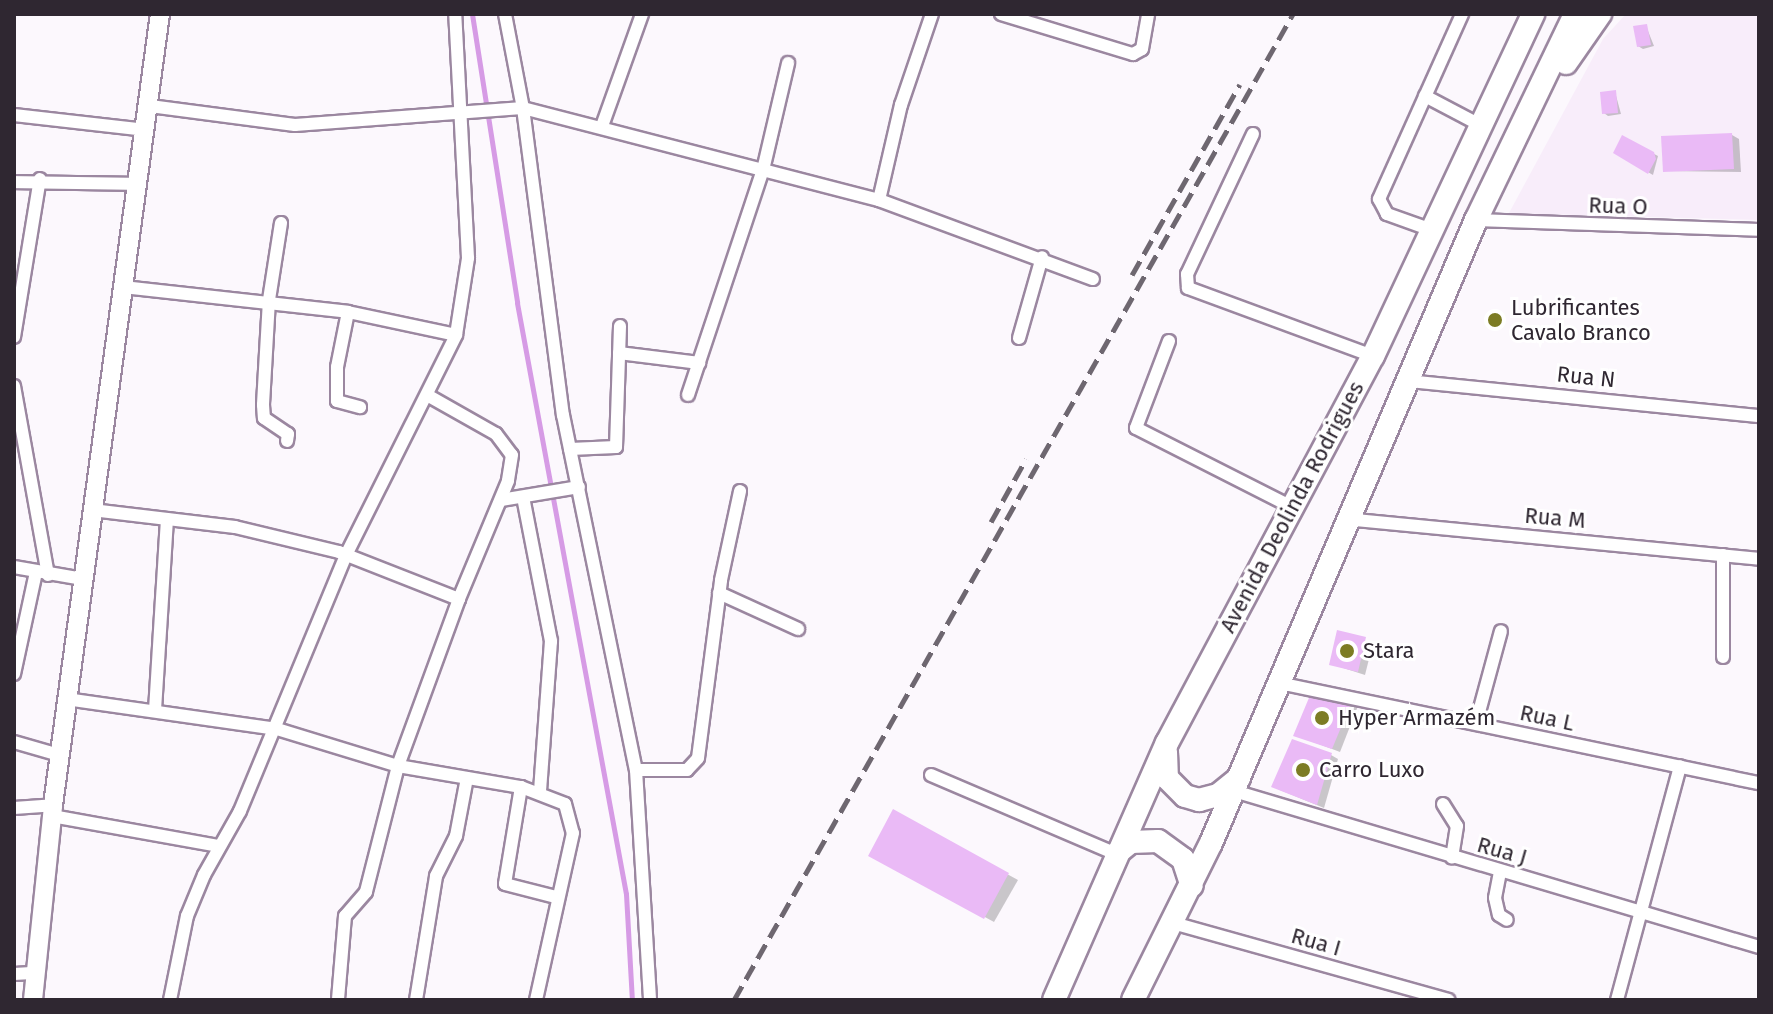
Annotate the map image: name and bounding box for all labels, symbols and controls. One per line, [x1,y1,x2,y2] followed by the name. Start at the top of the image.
[1588,192,1648,220] street label: Rua O
[1511,294,1651,346] place label: Lubrificantes Cavalo Branco
[1486,311,1504,329] marker: Lubrificantes Cavalo Branco
[1555,361,1617,393] street label: Rua N
[1214,377,1370,637] street label: Avenida Deolinda Rodrigues
[1523,502,1587,534] street label: Rua M
[1363,638,1414,664] place label: Stara
[1338,642,1356,660] marker: Stara
[1517,699,1577,737] street label: Rua L
[1338,705,1495,731] place label: Hyper Armazém
[1313,709,1331,727] marker: Hyper Armazém
[1319,757,1425,783] place label: Carro Luxo
[1294,761,1312,779] marker: Carro Luxo
[1474,831,1530,871] street label: Rua J
[1288,922,1344,962] street label: Rua I

